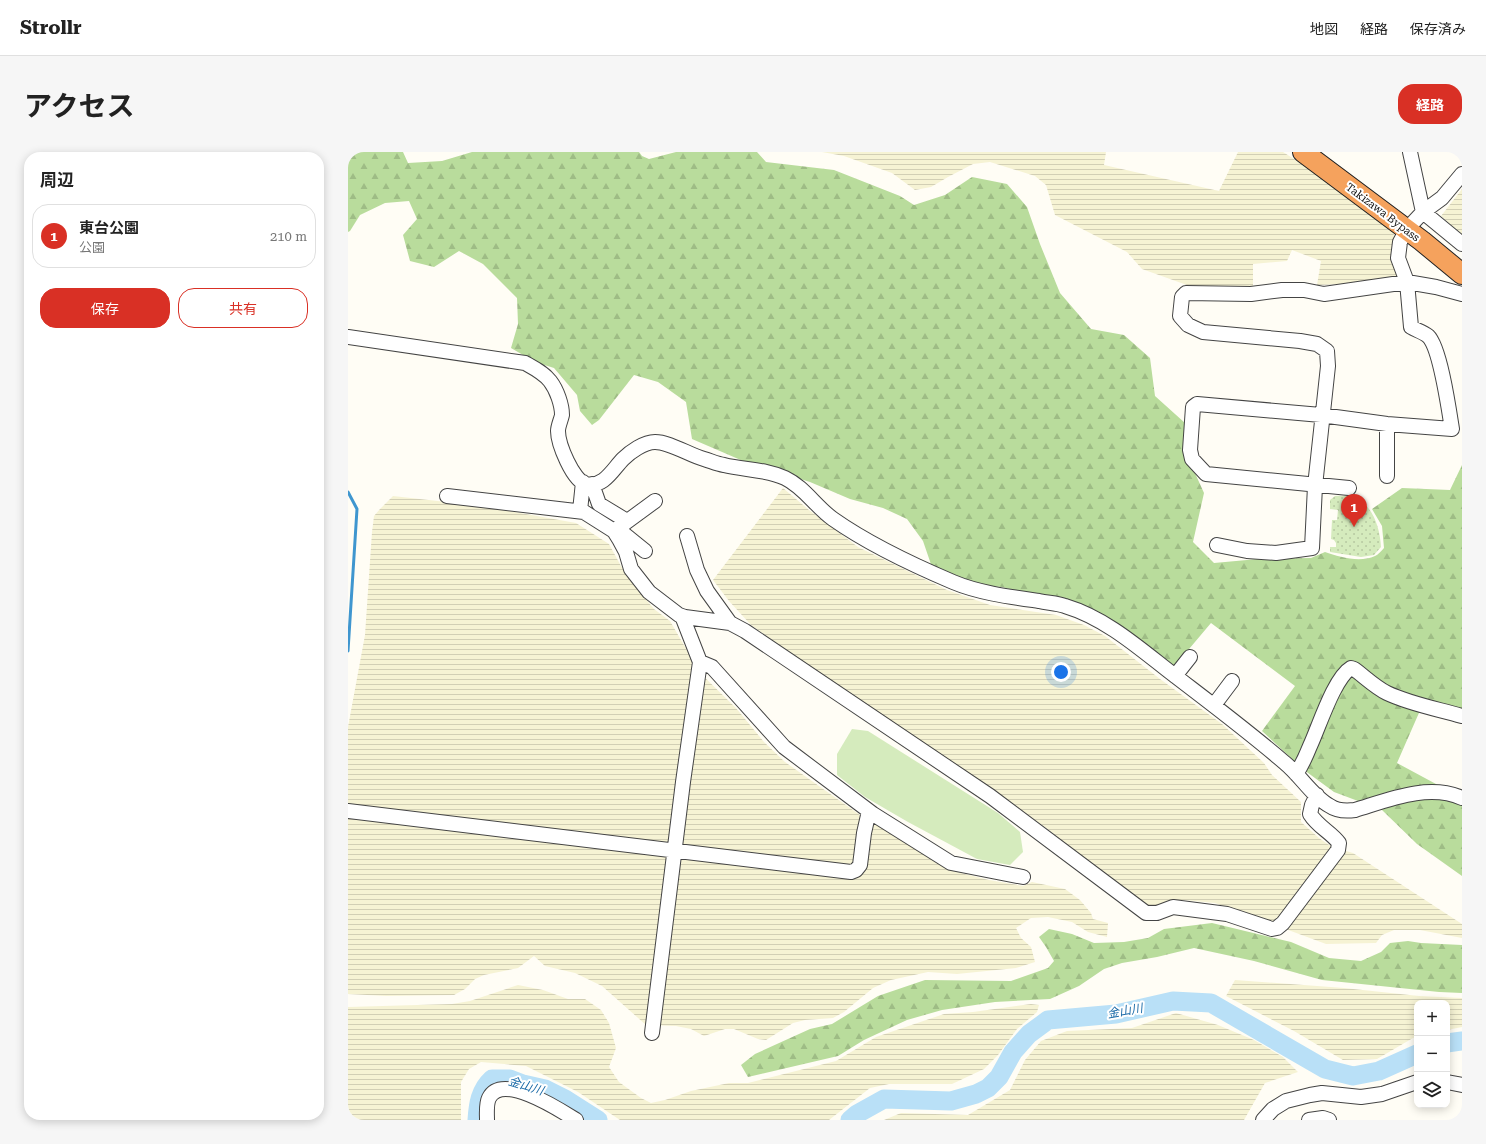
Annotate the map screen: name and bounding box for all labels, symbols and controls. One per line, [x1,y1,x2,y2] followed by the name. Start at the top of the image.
[20,16,82,39] text: Strollr
[1310,21,1338,37] text: 地図
[1360,21,1388,37] text: 経路
[1410,21,1466,37] text: 保存済み
[1398,84,1462,124] button: 経路
[24,90,135,123] text: アクセス
[40,170,74,190] text: 周辺
[1343,180,1422,244] street label: Takizawa Bypass
[79,219,139,237] text: 東台公園
[50,229,58,244] text: 1
[270,229,307,244] text: 210 m
[79,240,105,255] text: 公園
[40,288,170,328] button: 保存
[178,288,308,328] button: 共有
[1341,494,1367,527] pin: 1
[1051,662,1071,682] your location
[1414,1000,1450,1108] map controls
[1414,1000,1450,1036] button: +
[1106,1001,1146,1021] water label: 金山川
[1414,1036,1450,1072] button: −
[1414,1072,1450,1108] button: layers
[507,1074,547,1099] water label: 金山川

